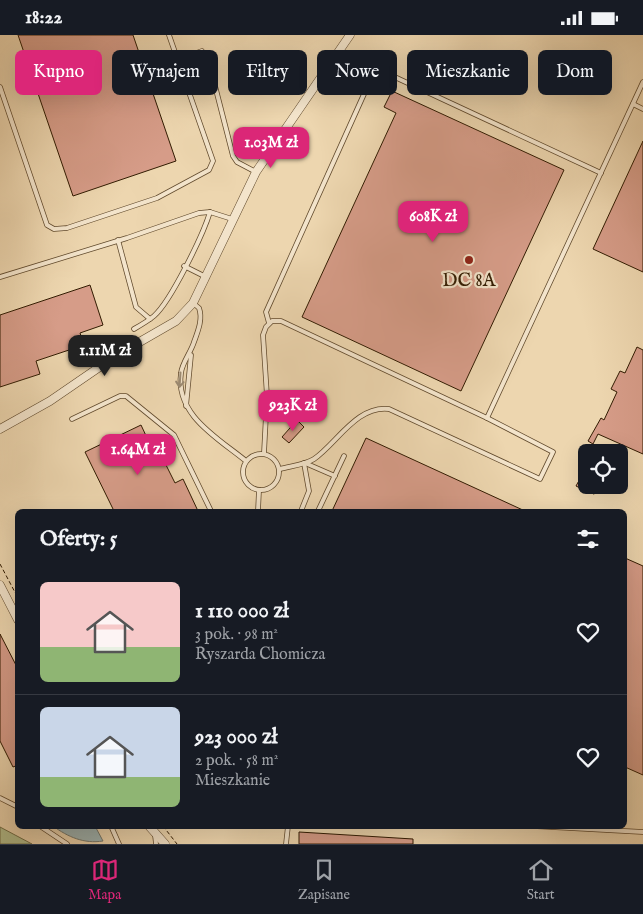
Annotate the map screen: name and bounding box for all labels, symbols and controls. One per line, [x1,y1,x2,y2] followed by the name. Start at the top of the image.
[25,6,62,30] text: 18:22
[15,50,102,95] chip: Kupno
[112,50,218,95] chip: Wynajem
[228,50,307,95] chip: Filtry
[317,50,397,95] chip: Nowe
[407,50,528,95] chip: Mieszkanie
[538,50,612,95] chip: Dom
[219,127,323,169] pin: 1.03M zł
[244,133,298,153] text: 1.03M zł
[387,201,479,243] pin: 608K zł
[409,207,457,227] text: 608K zł
[463,254,475,266] marker: DC 8A
[442,269,497,293] place label: DC 8A
[53,335,157,377] pin: 1.11M zł
[79,341,131,361] text: 1.11M zł
[176,371,185,387] one-way arrow
[247,389,339,432] pin: 923K zł
[269,396,317,416] text: 923K zł
[86,433,190,476] pin: 1.64M zł
[111,440,165,460] text: 1.64M zł
[578,444,628,494] map controls
[578,444,628,494] button: locate
[574,525,602,553] icon: filters
[40,526,117,553] text: Oferty: 5
[195,598,289,625] text: 1 110 000 zł
[80,602,140,662] icon: home
[574,618,602,646] icon: heart
[195,625,278,645] text: 3 pok. · 98 m²
[195,645,326,665] text: Ryszarda Chomicza
[195,724,277,751] text: 923 000 zł
[80,727,140,787] icon: home
[574,743,602,771] icon: heart
[195,751,278,771] text: 2 pok. · 58 m²
[195,771,270,791] text: Mieszkanie
[88,856,121,904] tab: Mapa
[298,856,350,904] tab: Zapisane
[527,856,555,904] tab: Start

